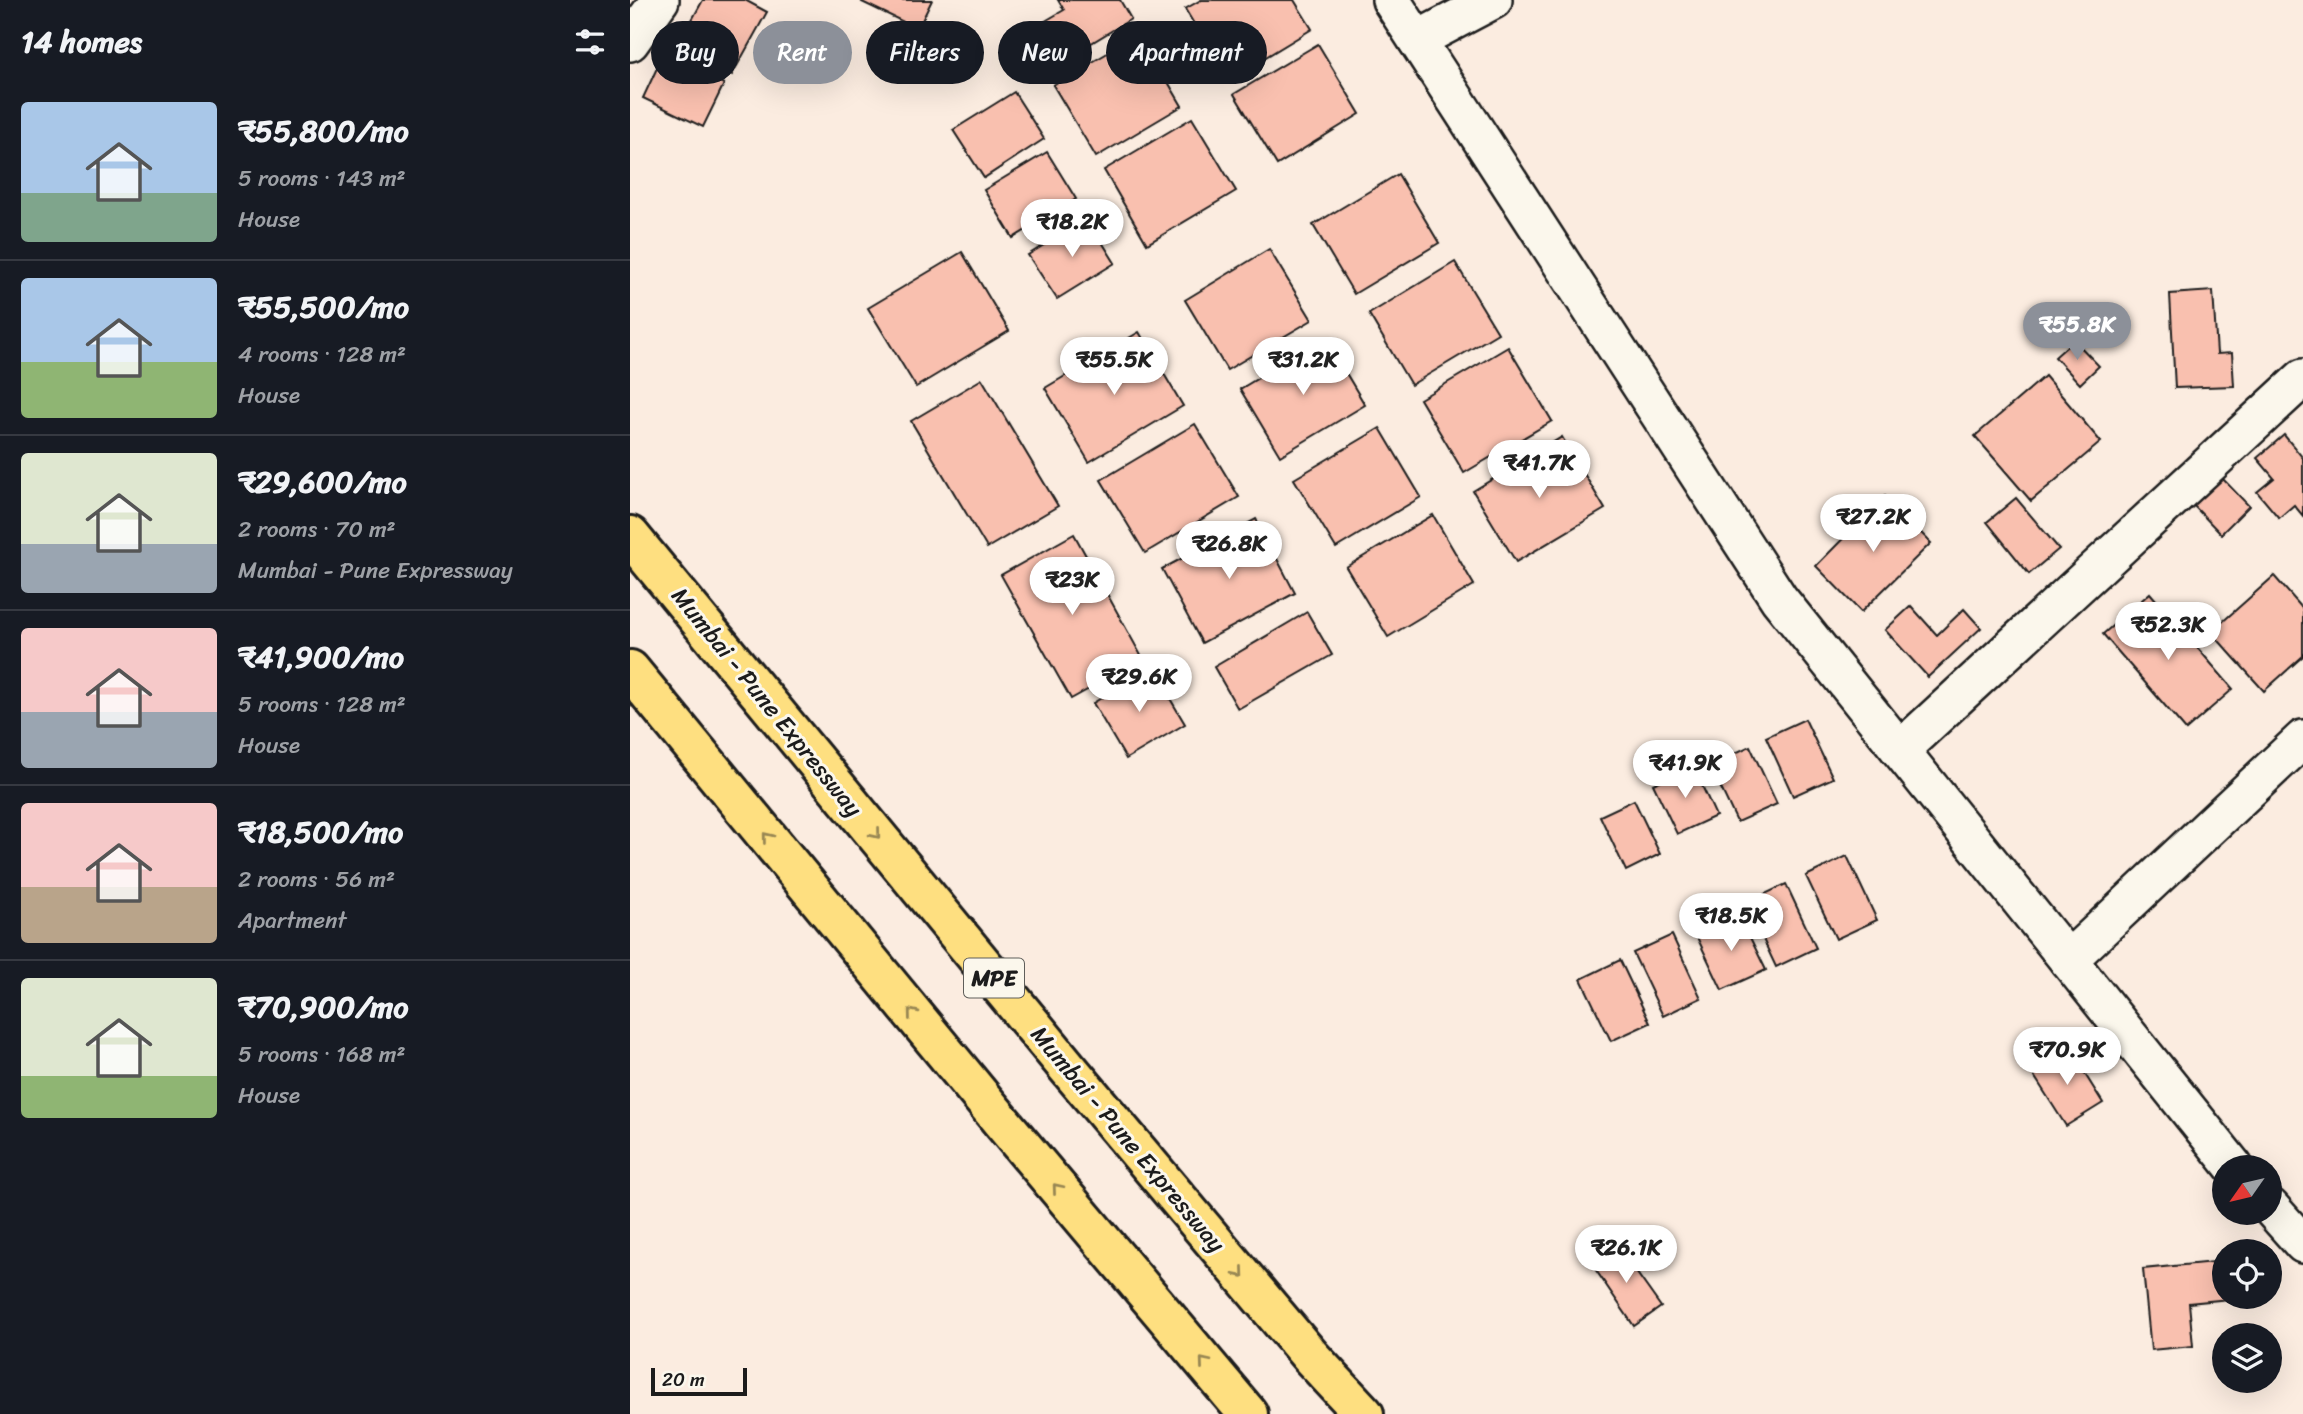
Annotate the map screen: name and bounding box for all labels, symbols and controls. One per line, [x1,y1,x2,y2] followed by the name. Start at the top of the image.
[21,15,142,69] text: 14 homes
[651,21,739,84] chip: Buy
[753,21,852,84] chip: Rent
[866,21,984,84] chip: Filters
[998,21,1092,84] chip: New
[1106,21,1267,84] chip: Apartment
[571,23,609,61] icon: filters
[238,104,409,158] text: ₹55,800/mo
[77,130,161,214] icon: home
[238,158,406,199] text: 5 rooms · 143 m²
[238,199,300,240] text: House
[1015,200,1129,259] pin: ₹18.2K
[1037,201,1107,242] text: ₹18.2K
[238,280,409,334] text: ₹55,500/mo
[2020,302,2134,362] pin: ₹55.8K
[2039,304,2115,345] text: ₹55.8K
[77,306,161,390] icon: home
[238,334,406,375] text: 4 rooms · 128 m²
[1057,338,1171,397] pin: ₹55.5K
[1246,338,1360,397] pin: ₹31.2K
[1076,339,1152,380] text: ₹55.5K
[1268,339,1338,380] text: ₹31.2K
[238,375,300,416] text: House
[1482,440,1596,500] pin: ₹41.7K
[1503,442,1575,483] text: ₹41.7K
[238,455,407,509] text: ₹29,600/mo
[77,481,161,565] icon: home
[1816,494,1930,554] pin: ₹27.2K
[1836,496,1910,537] text: ₹27.2K
[238,509,396,550] text: 2 rooms · 70 m²
[1172,522,1286,581] pin: ₹26.8K
[1192,523,1266,564] text: ₹26.8K
[238,550,513,591] text: Mumbai - Pune Expressway
[1031,558,1113,617] pin: ₹23K
[1046,559,1098,600] text: ₹23K
[661,577,874,827] street label: Mumbai - Pune Expressway
[2111,602,2225,662] pin: ₹52.3K
[2131,604,2205,645] text: ₹52.3K
[238,630,404,684] text: ₹41,900/mo
[1082,654,1196,714] pin: ₹29.6K
[77,656,161,740] icon: home
[1102,656,1176,697] text: ₹29.6K
[238,684,406,725] text: 5 rooms · 128 m²
[238,725,300,766] text: House
[1628,740,1742,800] pin: ₹41.9K
[1649,742,1721,783] text: ₹41.9K
[238,805,403,859] text: ₹18,500/mo
[867,827,880,839] one-way arrow
[77,831,161,915] icon: home
[763,833,775,846] one-way arrow
[238,859,395,900] text: 2 rooms · 56 m²
[1674,894,1788,953] pin: ₹18.5K
[1695,895,1767,936] text: ₹18.5K
[238,900,347,941] text: Apartment
[964,959,1024,998] road number: MPE
[238,980,408,1034] text: ₹70,900/mo
[77,1006,161,1090] icon: home
[907,1008,920,1020] one-way arrow
[1020,1016,1237,1263] street label: Mumbai - Pune Expressway
[2010,1028,2124,1087] pin: ₹70.9K
[2029,1029,2105,1070] text: ₹70.9K
[238,1034,406,1075] text: 5 rooms · 168 m²
[238,1075,300,1116] text: House
[2212,1155,2282,1225] north arrow
[2212,1155,2282,1393] map controls
[1053,1183,1065,1196] one-way arrow
[1569,1226,1683,1285] pin: ₹26.1K
[1591,1227,1661,1268] text: ₹26.1K
[2212,1239,2282,1309] button: locate
[1232,1265,1245,1278] one-way arrow
[2212,1323,2282,1393] button: layers
[1199,1357,1212,1369] one-way arrow
[662,1363,705,1396] text: 20 m
[651,1365,747,1397] scale bar

